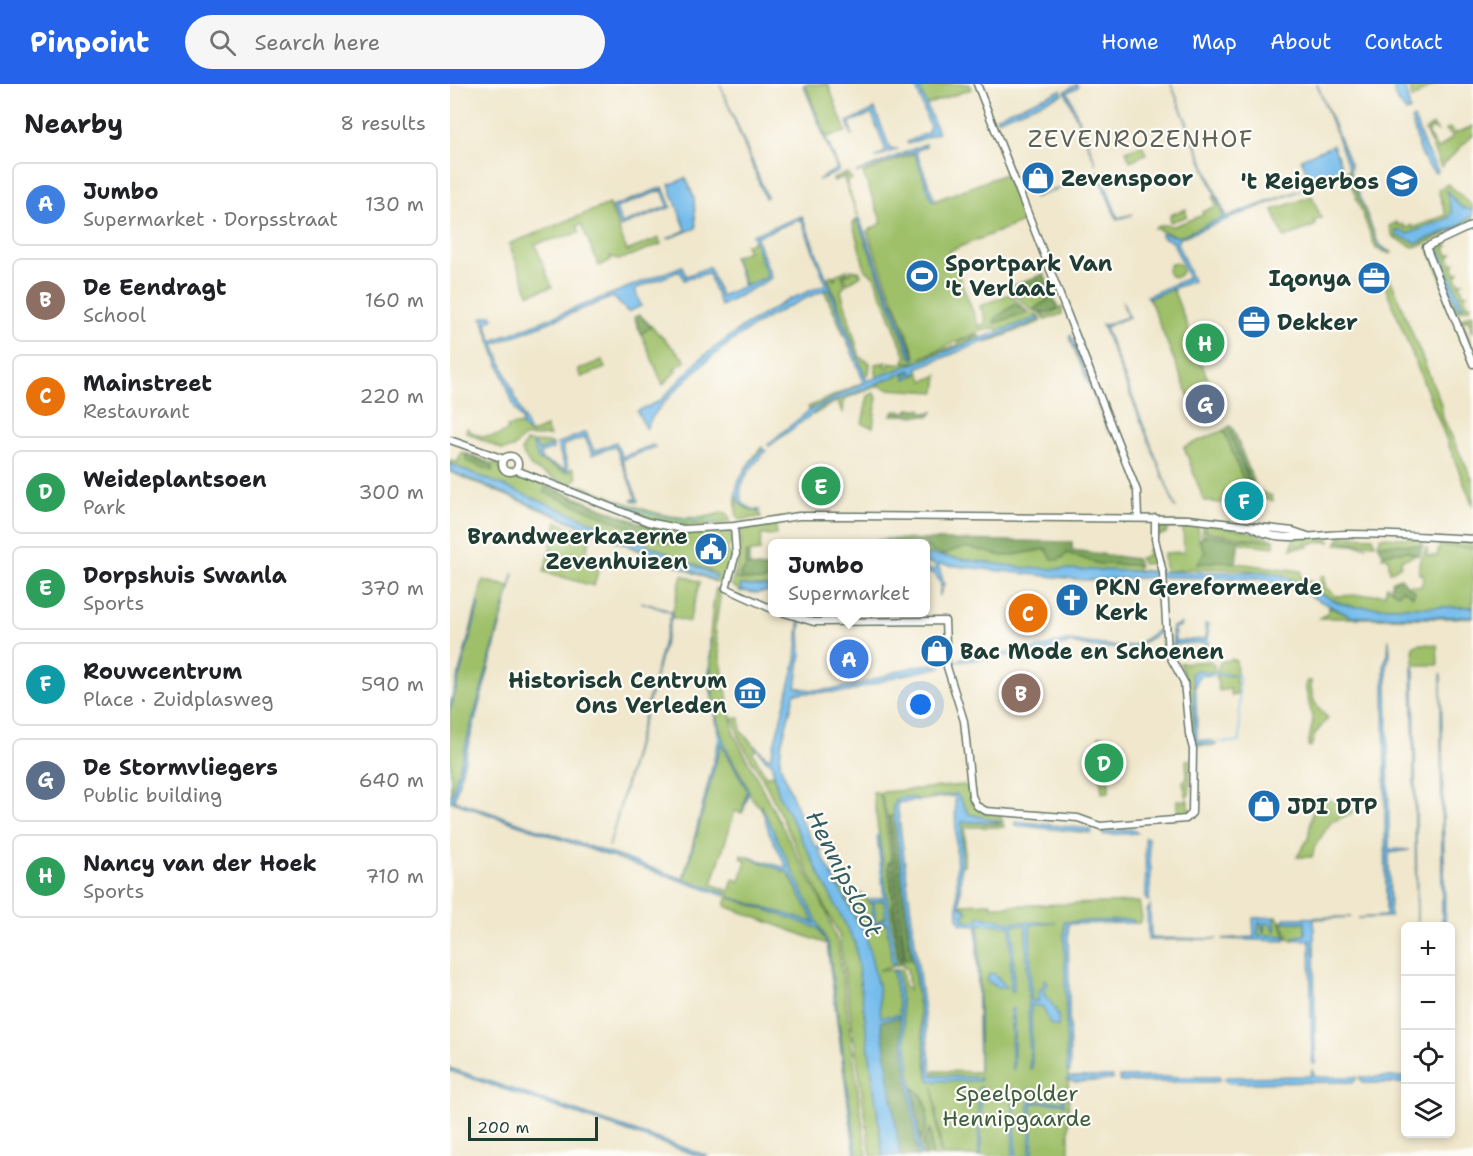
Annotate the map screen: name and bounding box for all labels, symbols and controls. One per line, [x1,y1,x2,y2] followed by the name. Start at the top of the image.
[185,15,605,69] search box
[30,23,149,61] text: Pinpoint
[206,26,239,59] icon: search
[254,28,380,57] text: Search here
[1101,28,1159,56] text: Home
[1192,28,1237,56] text: Map
[1270,28,1331,56] text: About
[1364,28,1443,56] text: Contact
[24,106,123,141] text: Nearby
[340,110,426,136] text: 8 results
[1028,123,1254,155] district label: ZEVENROZENHOF
[1020,160,1056,196] shop icon: Zevenspoor
[1384,163,1420,199] school or university icon: 't Reigerbos
[1061,164,1193,193] place label: Zevenspoor
[1241,167,1379,196] place label: 't Reigerbos
[83,177,159,206] text: Jumbo
[38,191,53,217] text: A
[365,191,424,217] text: 130 m
[83,206,338,232] text: Supermarket · Dorpsstraat
[945,249,1113,303] place label: Sportpark Van 't Verlaat
[904,258,940,294] sports icon: Sportpark Van 't Verlaat
[1356,260,1392,296] office icon: Iqonya
[1269,264,1351,293] place label: Iqonya
[83,273,226,302] text: De Eendragt
[39,287,52,313] text: B
[365,287,424,313] text: 160 m
[83,302,146,328] text: School
[1236,304,1272,340] office icon: Dekker
[1277,308,1358,337] place label: Dekker
[1186,320,1224,366] pin: H
[83,369,212,398] text: Mainstreet
[1186,382,1224,426] pin: G
[39,383,52,409] text: C
[360,383,424,409] text: 220 m
[83,398,190,424] text: Restaurant
[802,464,841,508] pin: E
[83,465,267,494] text: Weideplantsoen
[1224,478,1264,524] pin: F
[38,479,53,505] text: D
[358,479,424,505] text: 300 m
[83,494,126,520] text: Park
[467,522,688,576] place label: Brandweerkazerne Zevenhuizen
[693,531,729,567] public building icon: Brandweerkazerne Zevenhuizen
[768,539,930,617] popup
[788,551,864,580] text: Jumbo
[83,561,287,590] text: Dorpshuis Swanla
[1095,573,1322,627] place label: PKN Gereformeerde Kerk
[39,575,52,601] text: E
[360,575,424,601] text: 370 m
[788,580,910,606] text: Supermarket
[1054,582,1090,618] church icon: PKN Gereformeerde Kerk
[83,590,144,616] text: Sports
[1008,590,1048,636] pin: C
[919,633,955,669] shop icon: Bac Mode en Schoenen
[830,636,868,682] pin: A
[960,637,1224,666] place label: Bac Mode en Schoenen
[83,657,242,686] text: Rouwcentrum
[508,666,727,720] place label: Historisch Centrum Ons Verleden
[1002,670,1040,716] pin: B
[40,671,51,697] text: F
[361,671,424,697] text: 590 m
[732,675,768,711] museum icon: Historisch Centrum Ons Verleden
[83,686,274,712] text: Place · Zuidplasweg
[906,690,935,719] your location
[1084,740,1124,786] pin: D
[83,753,278,782] text: De Stormvliegers
[37,767,54,793] text: G
[359,767,424,793] text: 640 m
[83,782,222,808] text: Public building
[1246,788,1282,824] shop icon: JDI DTP
[1287,792,1378,821] place label: JDI DTP
[798,805,890,944] water label: Hennipsloot
[83,849,317,878] text: Nancy van der Hoek
[38,863,53,889] text: H
[365,863,424,889] text: 710 m
[83,878,144,904] text: Sports
[1401,922,1455,1138] map controls
[1401,922,1455,976] button: +
[1401,976,1455,1030] button: −
[1401,1030,1455,1084] button: locate
[942,1079,1092,1133] park label: Speelpolder Hennipgaarde
[1401,1084,1455,1138] button: layers
[468,1114,598,1142] scale bar
[477,1117,529,1138] text: 200 m

